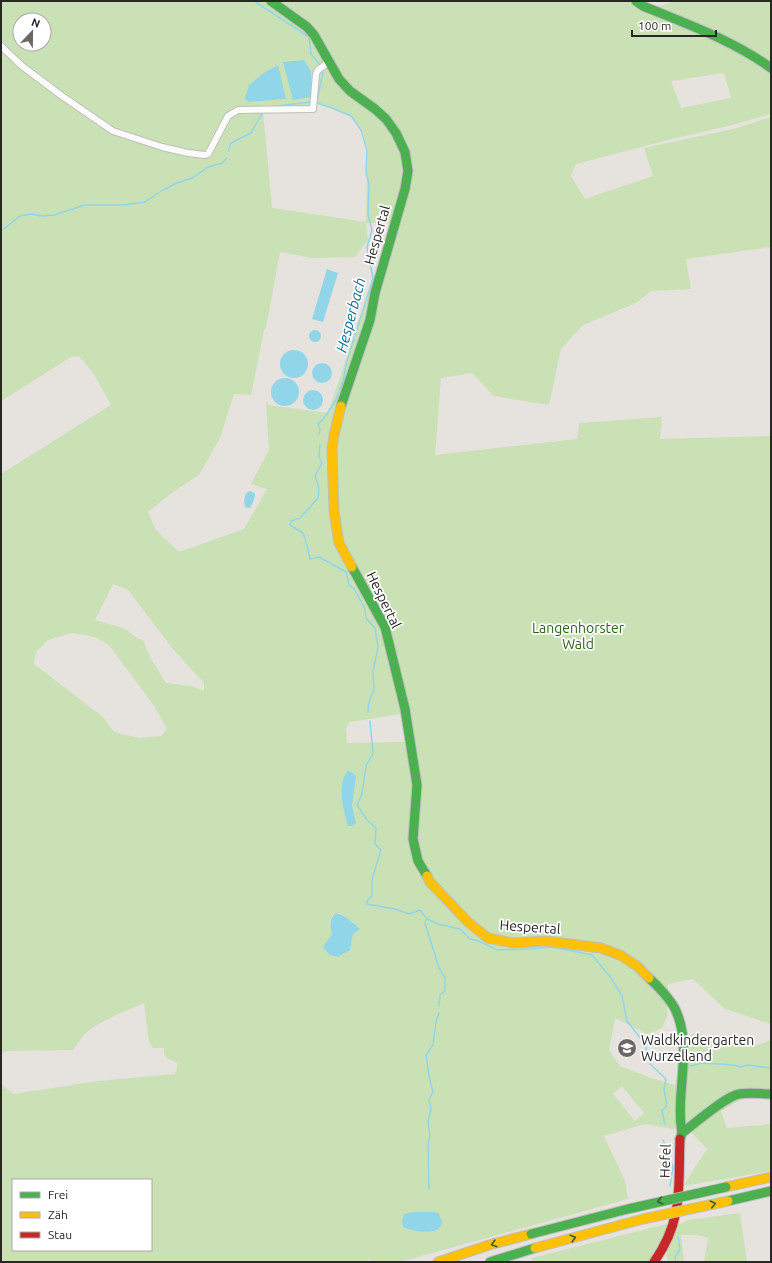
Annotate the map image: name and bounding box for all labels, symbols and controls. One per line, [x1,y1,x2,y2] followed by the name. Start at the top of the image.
[12,12,52,52] north arrow
[632,12,716,38] scale bar
[30,16,42,30] text: N
[638,19,671,32] text: 100 m
[361,203,393,267] street label: Hespertal
[332,276,369,354] water label: Hesperbach
[363,569,405,631] street label: Hespertal
[532,620,625,652] park label: Langenhorster Wald
[499,917,561,937] street label: Hespertal
[641,1032,754,1064] place label: Waldkindergarten Wurzelland
[616,1037,638,1059] school or university icon: Waldkindergarten Wurzelland
[656,1143,674,1178] street label: Hefel
[12,1179,152,1251] legend
[48,1188,68,1201] text: Frei
[657,1196,663,1204] one-way arrow
[710,1200,716,1208] one-way arrow
[48,1208,68,1221] text: Zäh
[48,1228,72,1241] text: Stau
[569,1234,576,1243] one-way arrow
[490,1239,497,1248] one-way arrow

